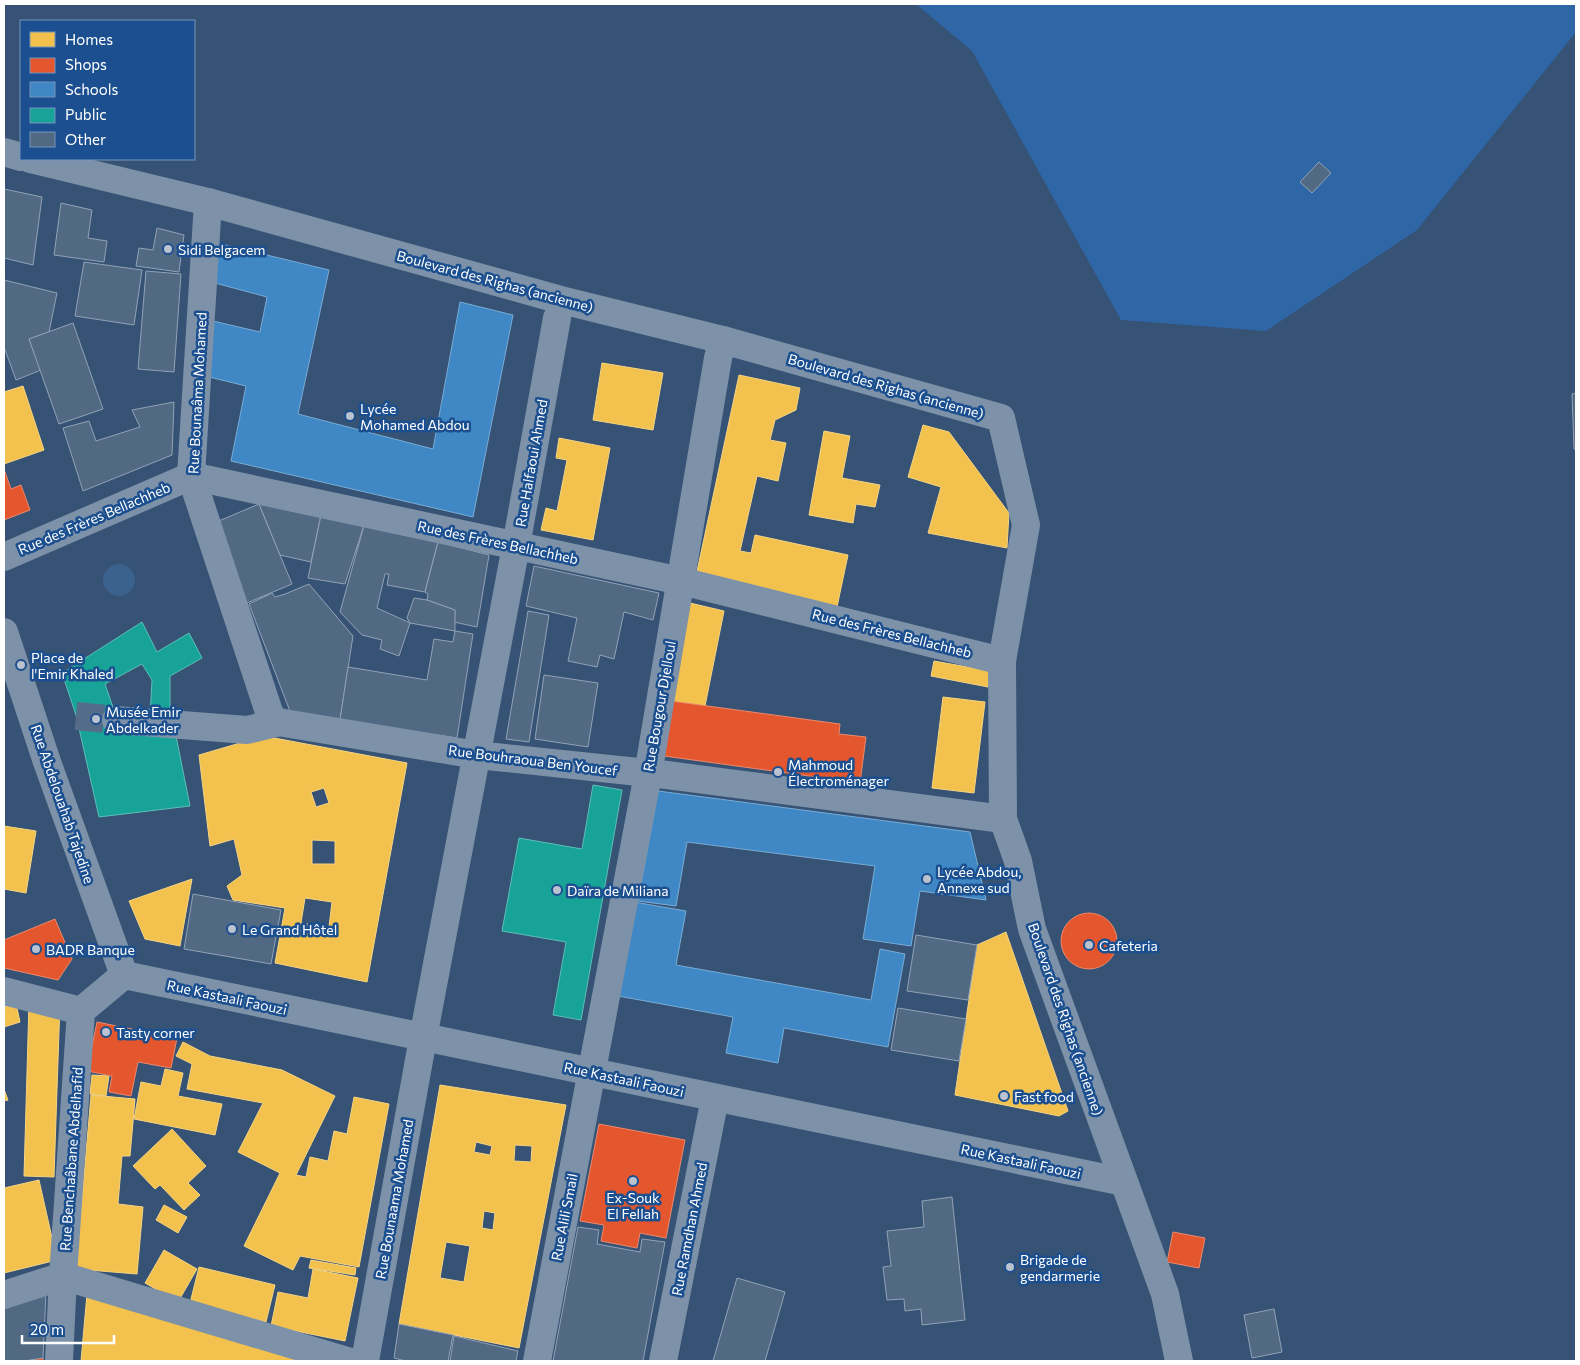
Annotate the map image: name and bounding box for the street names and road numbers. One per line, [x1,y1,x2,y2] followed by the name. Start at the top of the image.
[395,247,595,315] street label: Boulevard des Righas (ancienne)
[184,312,210,474] street label: Rue Bounaâma Mohamed
[786,350,986,422] street label: Boulevard des Righas (ancienne)
[511,398,551,528] street label: Rue Halfaoui Ahmed
[15,478,173,558] street label: Rue des Frères Bellachheb
[416,517,580,567] street label: Rue des Frères Bellachheb
[811,605,973,661] street label: Rue des Frères Bellachheb
[639,639,679,773] street label: Rue Bougour Djelloul
[28,722,98,886] street label: Rue Abdelouahab Tajedine
[447,741,619,779] street label: Rue Bouhraoua Ben Youcef
[1025,920,1107,1118] street label: Boulevard des Righas (ancienne)
[165,976,289,1018] street label: Rue Kastaali Faouzi
[562,1058,686,1100] street label: Rue Kastaali Faouzi
[56,1066,86,1252] street label: Rue Benchaâbane Abdelhafid
[372,1118,416,1280] street label: Rue Bounaama Mohamed
[959,1140,1083,1182] street label: Rue Kastaali Faouzi
[668,1161,710,1297] street label: Rue Ramdhan Ahmed
[547,1172,581,1262] street label: Rue Alili Smail

